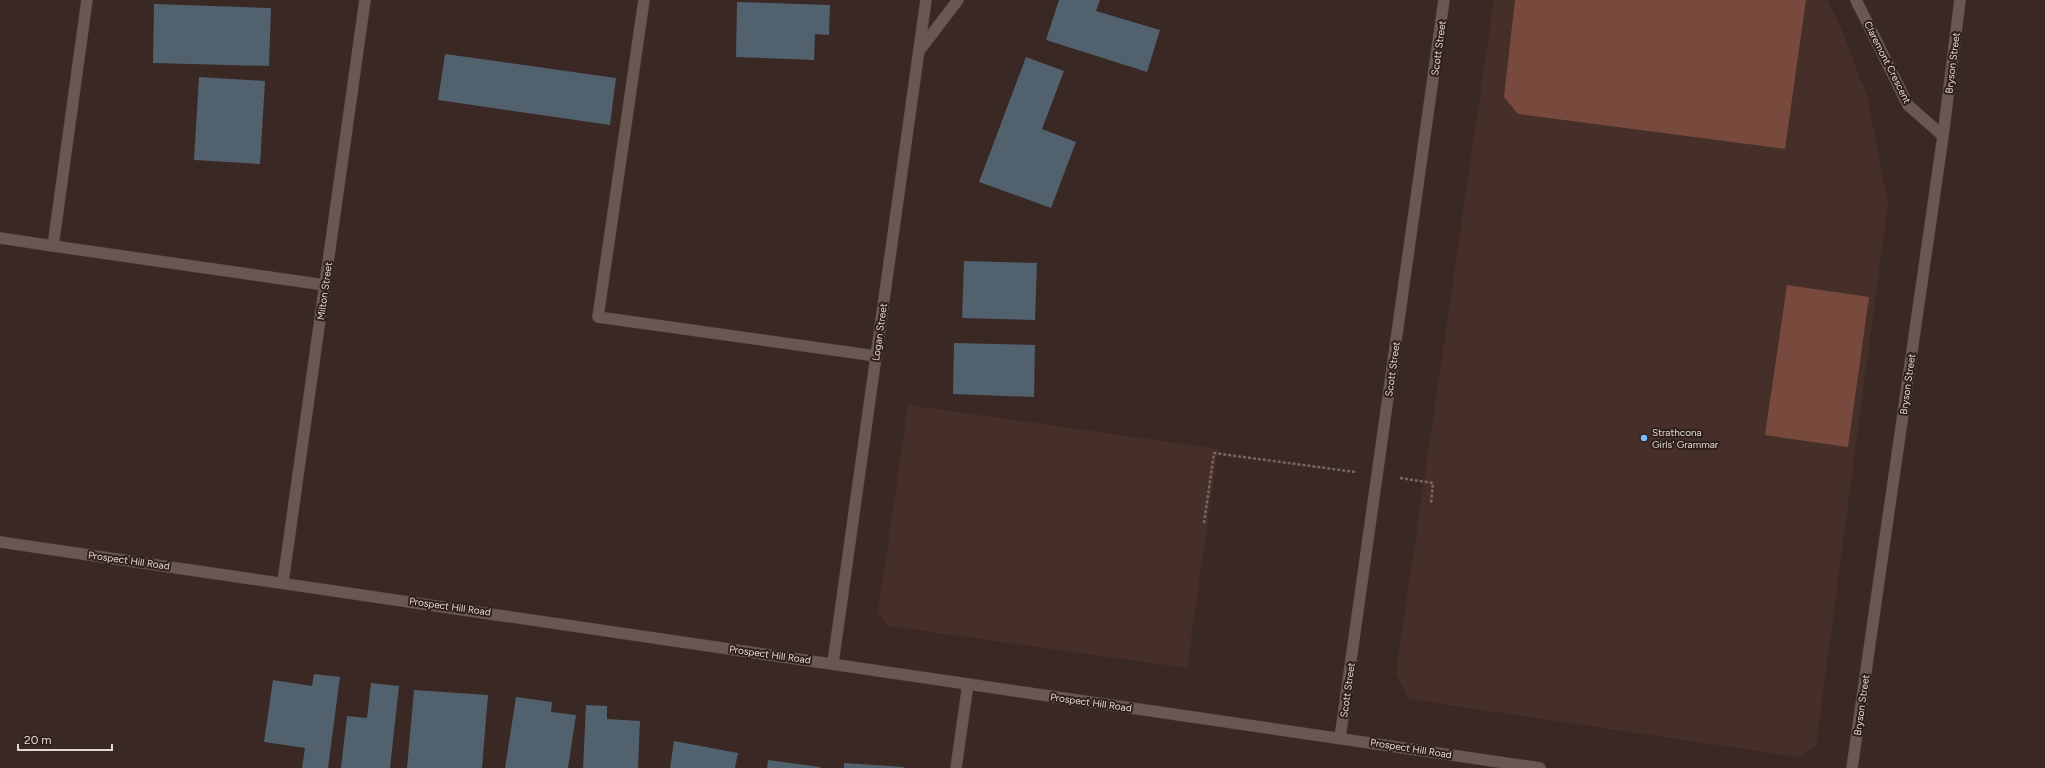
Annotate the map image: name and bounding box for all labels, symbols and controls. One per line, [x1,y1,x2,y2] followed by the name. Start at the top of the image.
[1861,19,1914,106] street label: Claremont Crescent
[1428,20,1449,76] street label: Scott Street
[1942,32,1963,94] street label: Bryson Street
[314,261,335,321] street label: Milton Street
[869,302,890,362] street label: Logan Street
[1382,341,1403,397] street label: Scott Street
[1897,353,1918,415] street label: Bryson Street
[1652,426,1719,451] place label: Strathcona Girls' Grammar
[1639,433,1649,443] marker: Strathcona Girls' Grammar
[87,548,171,573] street label: Prospect Hill Road
[408,594,492,619] street label: Prospect Hill Road
[728,642,812,667] street label: Prospect Hill Road
[1337,662,1358,718] street label: Scott Street
[1851,674,1872,736] street label: Bryson Street
[1049,690,1133,715] street label: Prospect Hill Road
[18,726,112,752] scale bar
[24,733,52,747] text: 20 m
[1369,736,1453,761] street label: Prospect Hill Road

